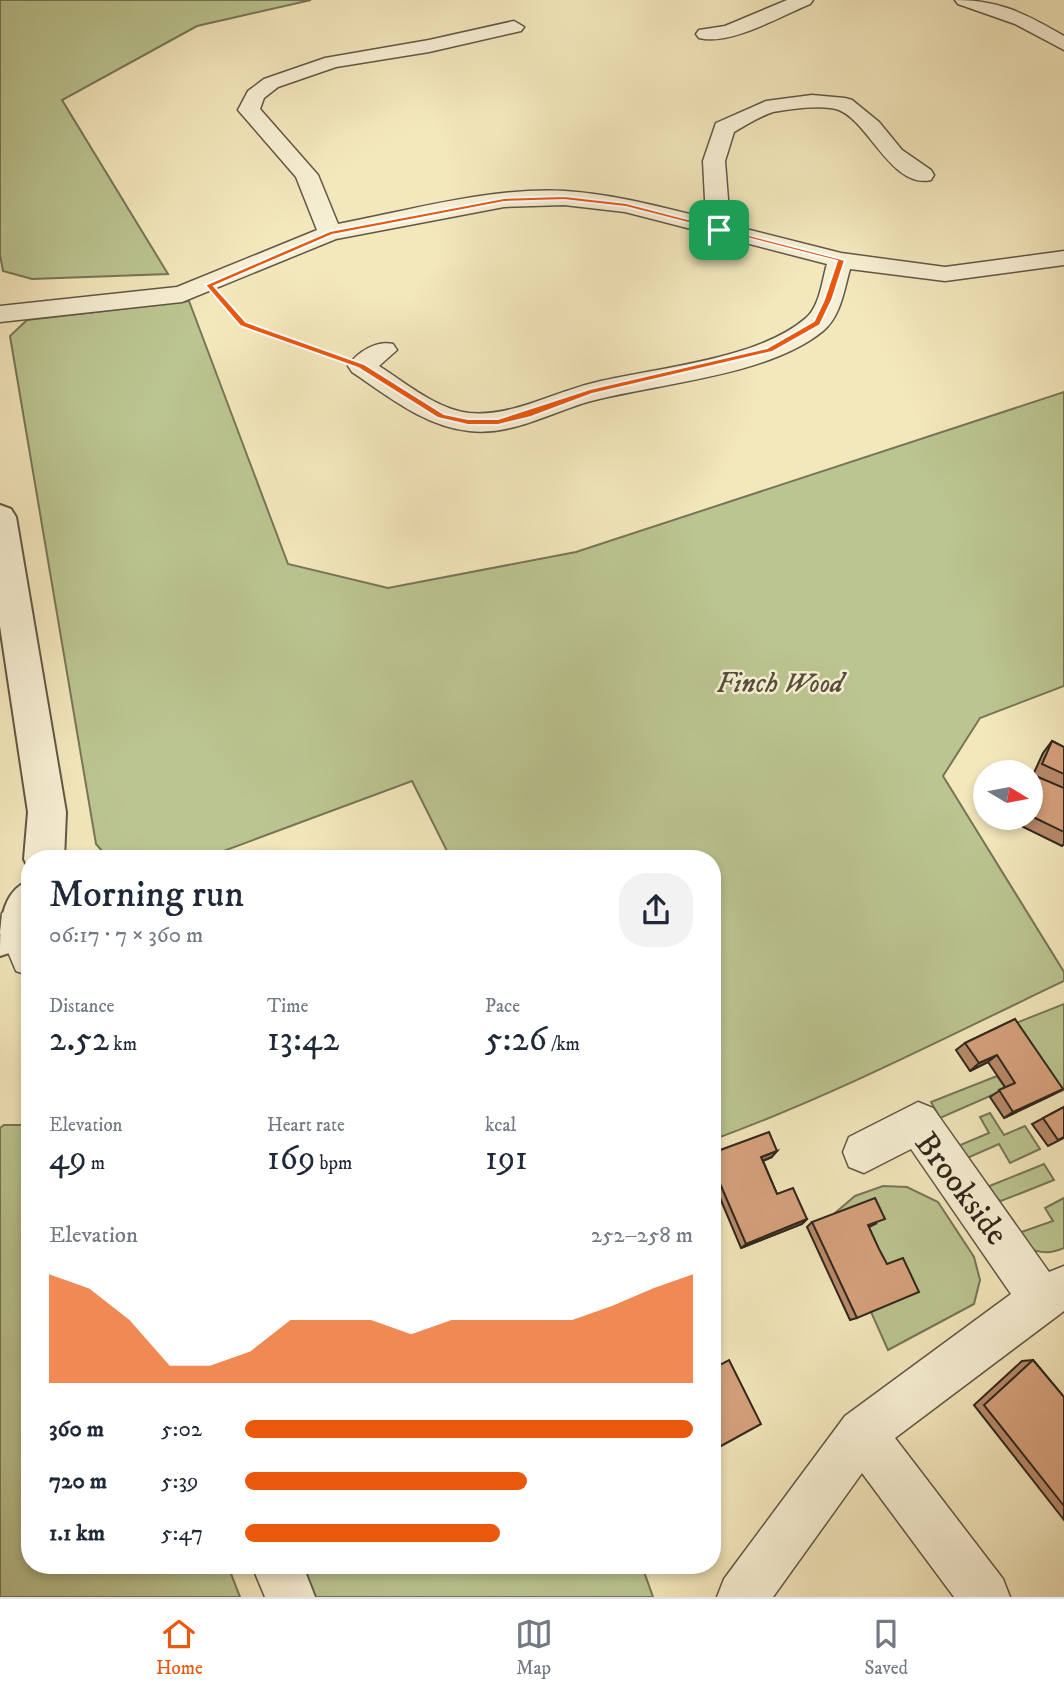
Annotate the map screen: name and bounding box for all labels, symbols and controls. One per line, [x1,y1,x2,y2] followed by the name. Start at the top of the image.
[689,200,749,260] pin
[700,211,738,249] icon: arrive
[717,666,847,701] park label: Finch Wood
[973,760,1043,830] north arrow
[973,760,1043,830] map controls
[49,871,244,919] text: Morning run
[619,873,693,947] button: share
[49,921,203,950] text: 06:17 · 7 × 360 m
[49,995,114,1018] text: Distance
[267,995,308,1018] text: Time
[485,995,520,1018] text: Pace
[49,1018,109,1062] text: 2.52
[267,1018,339,1062] text: 13:42
[485,1018,547,1062] text: 5:26
[109,1033,137,1056] text: km
[547,1033,580,1056] text: /km
[49,1114,123,1137] text: Elevation
[267,1114,345,1137] text: Heart rate
[485,1114,516,1137] text: kcal
[905,1124,1017,1254] street label: Brookside
[49,1137,87,1181] text: 49
[267,1137,315,1181] text: 169
[485,1137,528,1181] text: 191
[87,1152,105,1175] text: m
[315,1152,352,1175] text: bpm
[49,1221,138,1250] text: Elevation
[591,1221,693,1250] text: 252–258 m
[49,1415,104,1444] text: 360 m
[161,1415,202,1444] text: 5:02
[49,1467,107,1496] text: 720 m
[161,1467,199,1496] text: 5:39
[49,1519,105,1548] text: 1.1 km
[161,1519,203,1548] text: 5:47
[156,1615,203,1680] tab: Home
[515,1615,553,1680] tab: Map
[864,1615,908,1680] tab: Saved

